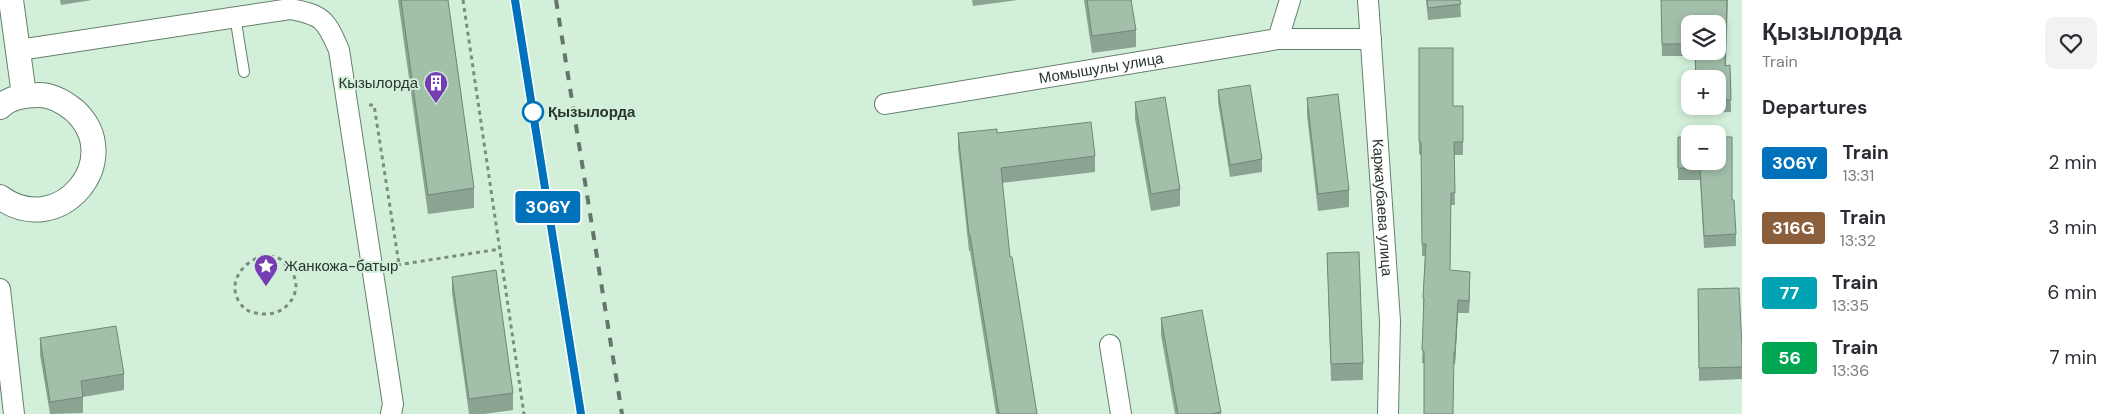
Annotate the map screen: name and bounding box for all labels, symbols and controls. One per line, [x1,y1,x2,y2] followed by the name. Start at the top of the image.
[1681,15,1726,170] map controls
[1681,15,1726,60] button: layers
[1762,16,1902,47] text: Қызылорда
[2045,17,2097,69] button: heart
[1037,48,1166,88] street label: Момышулы улица
[1762,51,1798,72] text: Train
[423,70,449,104] building icon: Кызылорда
[1681,70,1726,115] button: +
[338,73,419,93] place label: Кызылорда
[1762,95,1867,120] text: Departures
[522,101,544,123] marker: Қызылорда
[548,102,636,122] place label: Қызылорда
[1681,125,1726,170] button: −
[1368,138,1397,278] street label: Каржаубаева улица
[1842,140,1889,165] text: Train
[2049,150,2097,175] text: 2 min
[1772,151,1817,175] text: 306Y
[1842,165,1874,186] text: 13:31
[513,191,583,223] line badge: 306Y
[525,195,571,219] text: 306Y
[1840,205,1886,230] text: Train
[2048,215,2097,240] text: 3 min
[1772,216,1815,240] text: 316G
[1840,230,1876,251] text: 13:32
[253,253,279,287] place icon: Жанкожа-батыр
[284,256,398,276] place label: Жанкожа-батыр
[1832,270,1878,295] text: Train
[2048,280,2097,305] text: 6 min
[1780,281,1799,305] text: 77
[1832,295,1869,316] text: 13:35
[1832,335,1878,360] text: Train
[2049,345,2097,370] text: 7 min
[1778,346,1801,370] text: 56
[1832,360,1869,381] text: 13:36

